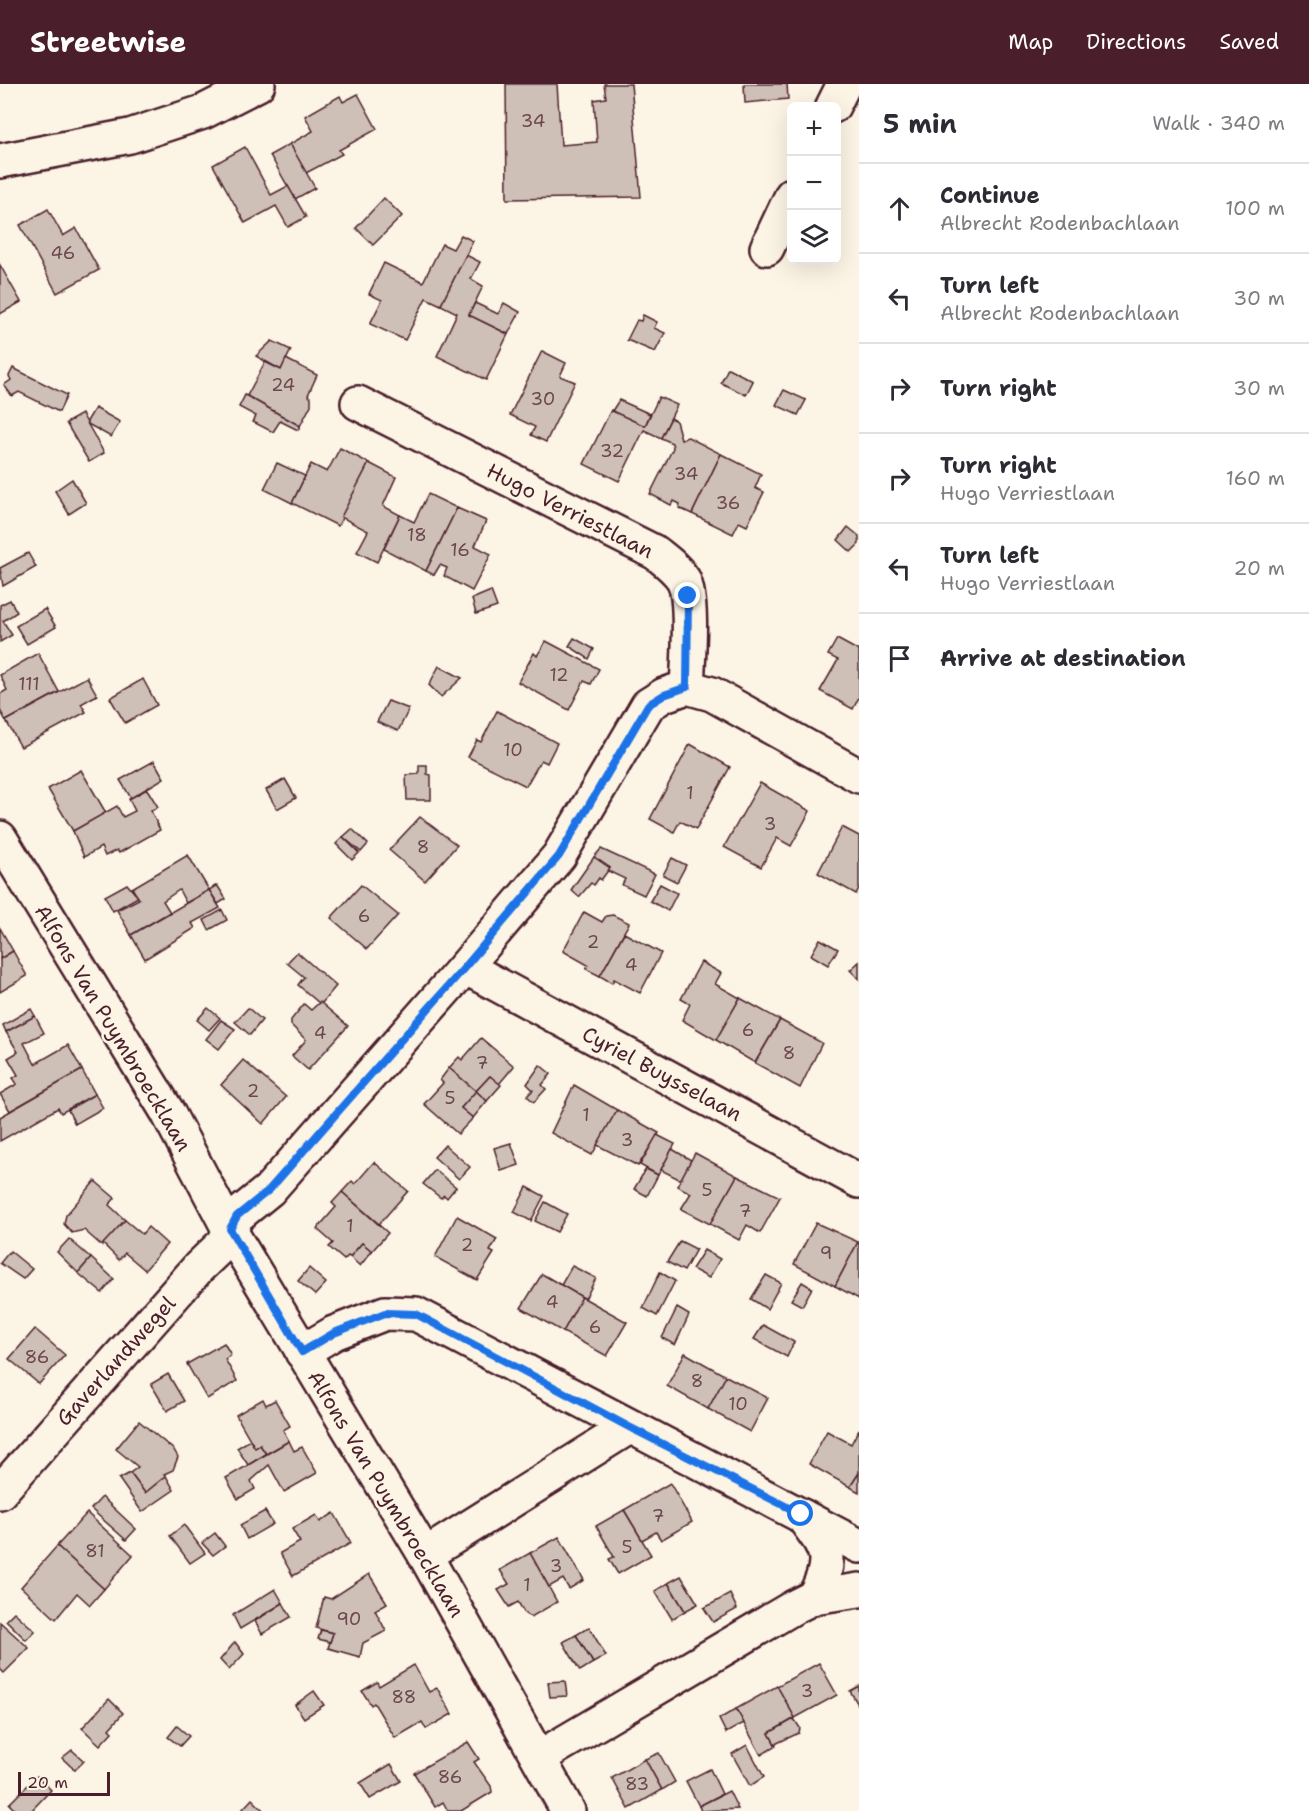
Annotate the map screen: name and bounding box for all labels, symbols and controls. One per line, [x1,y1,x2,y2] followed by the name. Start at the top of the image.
[30,23,186,61] text: Streetwise
[1008,28,1053,56] text: Map
[1086,28,1186,56] text: Directions
[1219,28,1279,56] text: Saved
[787,102,841,264] map controls
[787,102,841,156] button: +
[883,106,957,141] text: 5 min
[521,109,545,133] house number: 34
[1152,110,1285,136] text: Walk · 340 m
[787,156,841,210] button: −
[940,181,1040,210] text: Continue
[883,192,916,225] icon: ahead
[1225,195,1285,221] text: 100 m
[787,210,841,264] button: layers
[940,210,1179,236] text: Albrecht Rodenbachlaan
[51,241,75,265] house number: 46
[940,271,1039,300] text: Turn left
[883,282,916,315] icon: left
[1233,285,1285,311] text: 30 m
[940,300,1179,326] text: Albrecht Rodenbachlaan
[883,372,916,405] icon: right
[271,373,295,397] house number: 24
[940,374,1057,403] text: Turn right
[1233,375,1285,401] text: 30 m
[531,387,555,411] house number: 30
[600,439,624,463] house number: 32
[940,451,1057,480] text: Turn right
[482,457,658,565] street label: Hugo Verriestlaan
[674,462,698,486] house number: 34
[883,462,916,495] icon: right
[1226,465,1285,491] text: 160 m
[940,480,1115,506] text: Hugo Verriestlaan
[716,491,740,515] house number: 36
[407,523,427,547] house number: 18
[450,538,470,562] house number: 16
[940,541,1039,570] text: Turn left
[883,552,916,585] icon: left
[1234,555,1285,581] text: 20 m
[940,570,1115,596] text: Hugo Verriestlaan
[674,582,700,608] route end
[883,642,916,675] icon: arrive
[940,644,1186,673] text: Arrive at destination
[549,663,569,687] house number: 12
[18,672,40,696] house number: 111
[503,738,523,762] house number: 10
[686,781,694,805] house number: 1
[764,812,776,836] house number: 3
[417,835,429,859] house number: 8
[28,899,198,1157] street label: Alfons Van Puymbroecklaan
[358,904,370,928] house number: 6
[587,930,599,954] house number: 2
[625,953,637,977] house number: 4
[742,1018,754,1042] house number: 6
[577,1020,747,1128] street label: Cyriel Buysselaan
[314,1021,326,1045] house number: 4
[783,1041,795,1065] house number: 8
[476,1051,488,1075] house number: 7
[247,1079,259,1103] house number: 2
[444,1086,456,1110] house number: 5
[582,1103,590,1127] house number: 1
[621,1128,633,1152] house number: 3
[701,1178,713,1202] house number: 5
[739,1199,751,1223] house number: 7
[346,1214,354,1238] house number: 1
[461,1233,473,1257] house number: 2
[820,1241,832,1265] house number: 9
[50,1290,182,1432] street label: Gaverlandwegel
[546,1290,558,1314] house number: 4
[589,1315,601,1339] house number: 6
[25,1345,49,1369] house number: 86
[301,1365,471,1623] street label: Alfons Van Puymbroecklaan
[691,1369,703,1393] house number: 8
[728,1392,748,1416] house number: 10
[787,1500,813,1526] route start
[652,1504,664,1528] house number: 7
[621,1535,633,1559] house number: 5
[85,1539,105,1563] house number: 81
[550,1554,562,1578] house number: 3
[523,1573,531,1597] house number: 1
[337,1607,361,1631] house number: 90
[801,1679,813,1703] house number: 3
[392,1685,416,1709] house number: 88
[438,1765,462,1789] house number: 86
[18,1769,110,1796] scale bar
[27,1772,68,1793] text: 20 m
[625,1772,649,1796] house number: 83

